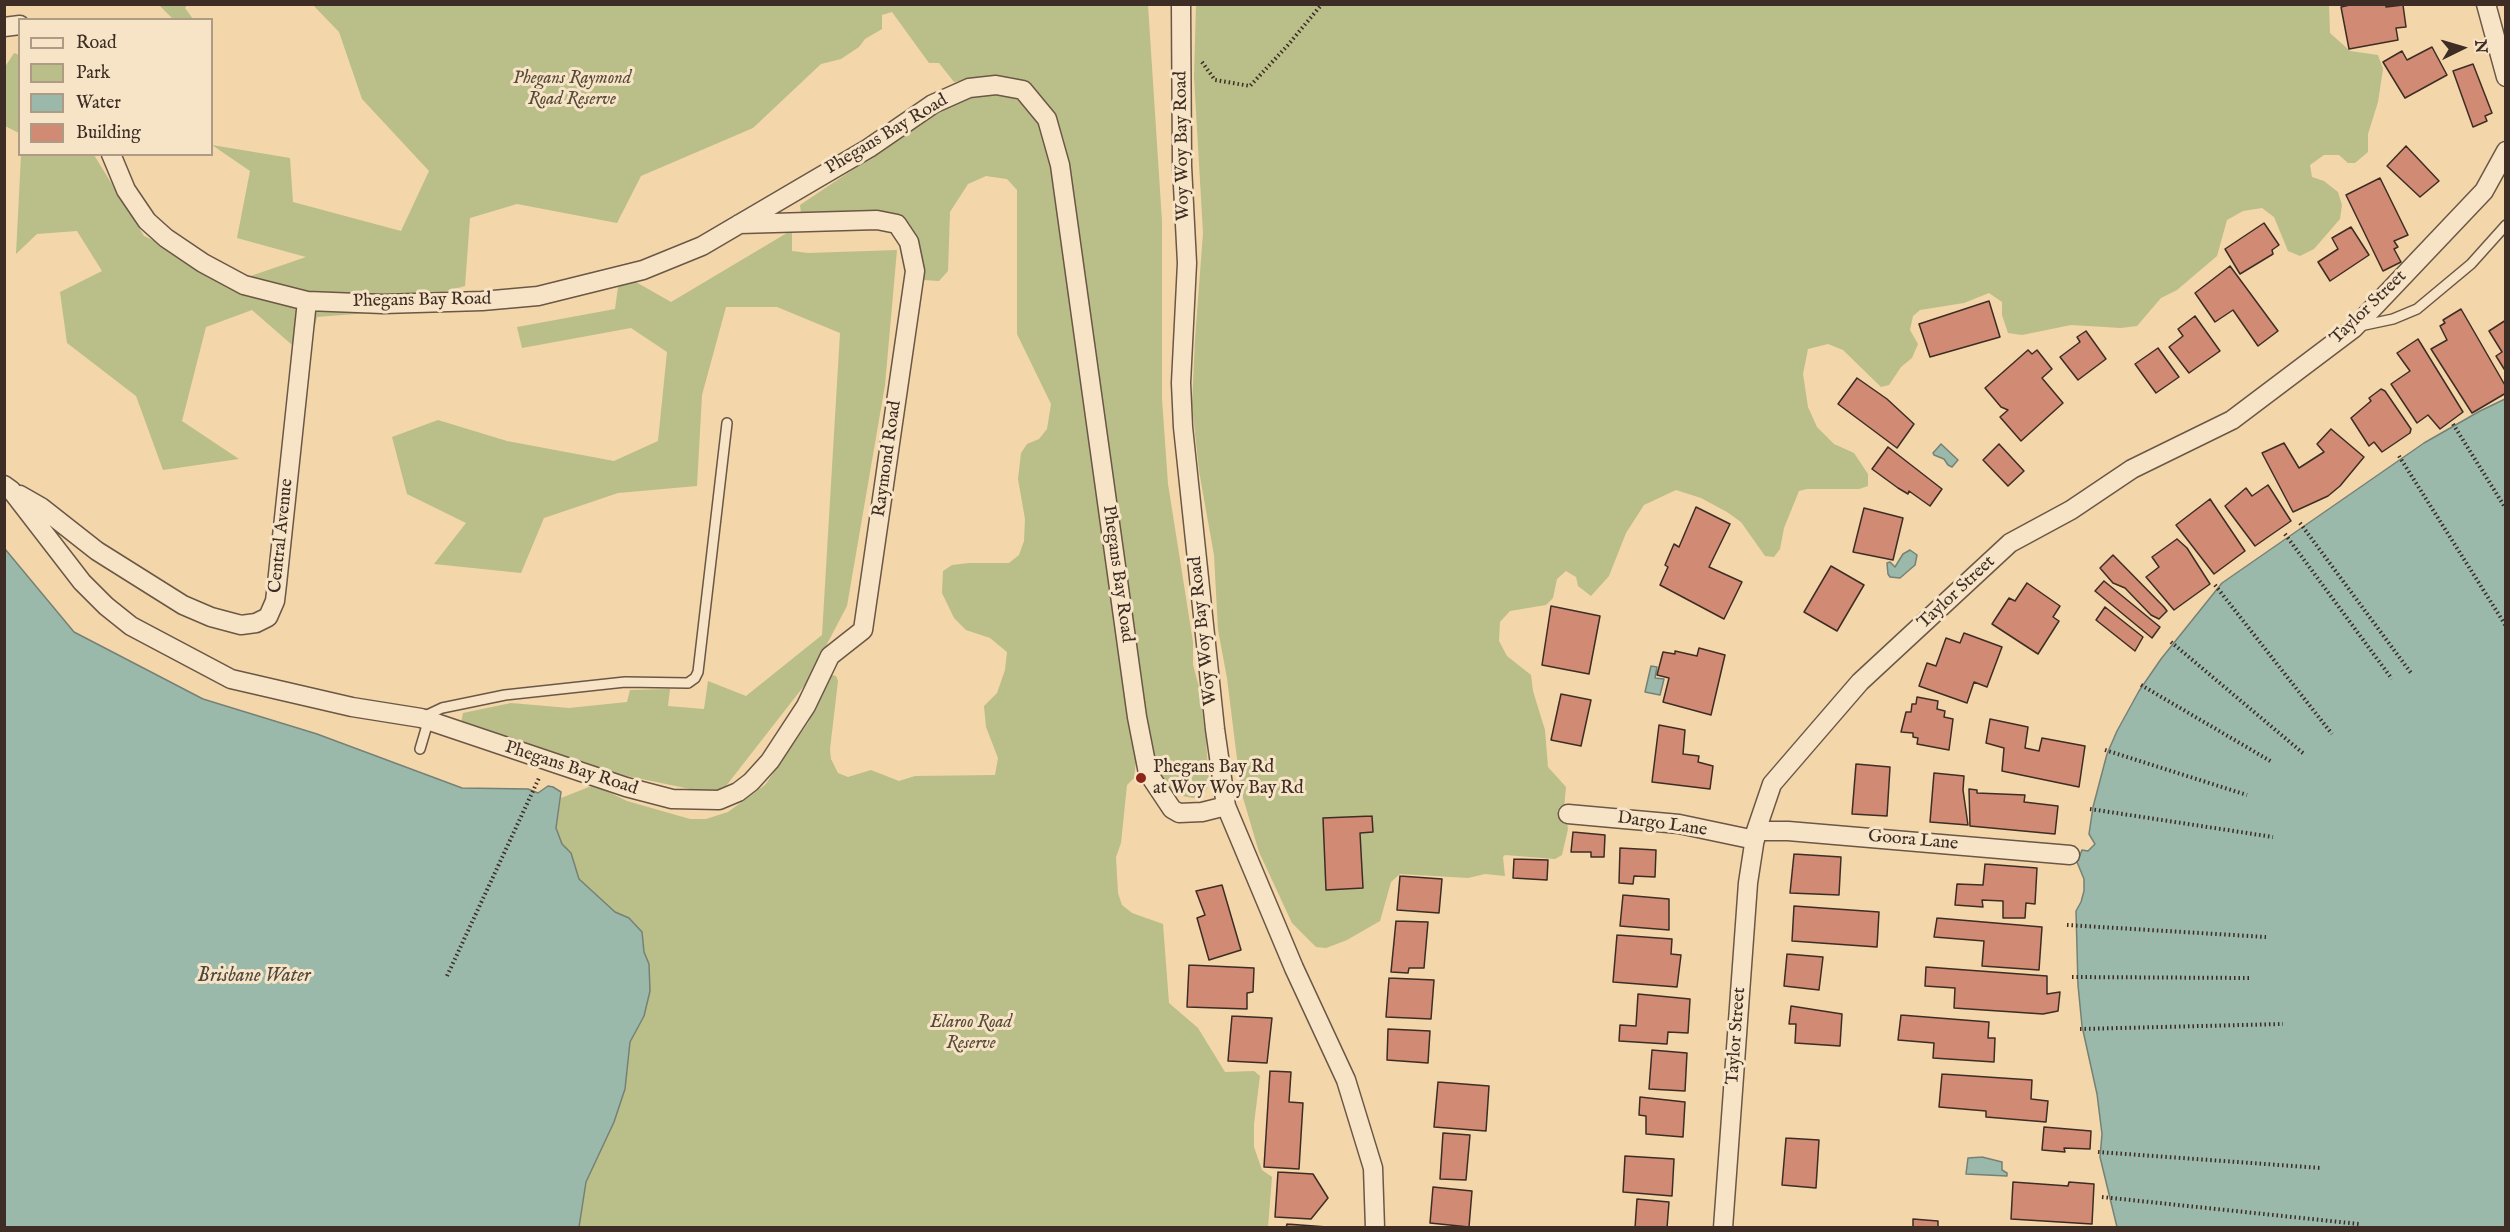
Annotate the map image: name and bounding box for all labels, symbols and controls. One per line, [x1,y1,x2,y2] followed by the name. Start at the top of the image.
[18,18,213,156] legend
[2432,18,2492,78] north arrow
[76,32,117,55] text: Road
[2469,39,2490,54] text: N
[76,62,110,85] text: Park
[513,68,631,110] park label: Phegans Raymond Road Reserve
[1171,71,1195,221] street label: Woy Woy Bay Road
[822,90,952,180] street label: Phegans Bay Road
[76,92,121,115] text: Water
[76,122,141,145] text: Building
[2326,266,2412,350] street label: Taylor Street
[353,289,491,313] street label: Phegans Bay Road
[869,399,907,519] street label: Raymond Road
[265,478,299,594] street label: Central Avenue
[1097,504,1137,644] street label: Phegans Bay Road
[1914,552,2000,634] street label: Taylor Street
[1185,555,1223,707] street label: Woy Woy Bay Road
[502,737,640,801] street label: Phegans Bay Road
[1153,757,1304,800] place label: Phegans Bay Rd at Woy Woy Bay Rd
[1134,771,1148,785] marker: Phegans Bay Rd at Woy Woy Bay Rd
[1616,808,1708,842] street label: Dargo Lane
[1867,826,1959,856] street label: Goora Lane
[197,965,311,989] water label: Brisbane Water
[1723,986,1751,1086] street label: Taylor Street
[930,1012,1012,1054] park label: Elaroo Road Reserve

